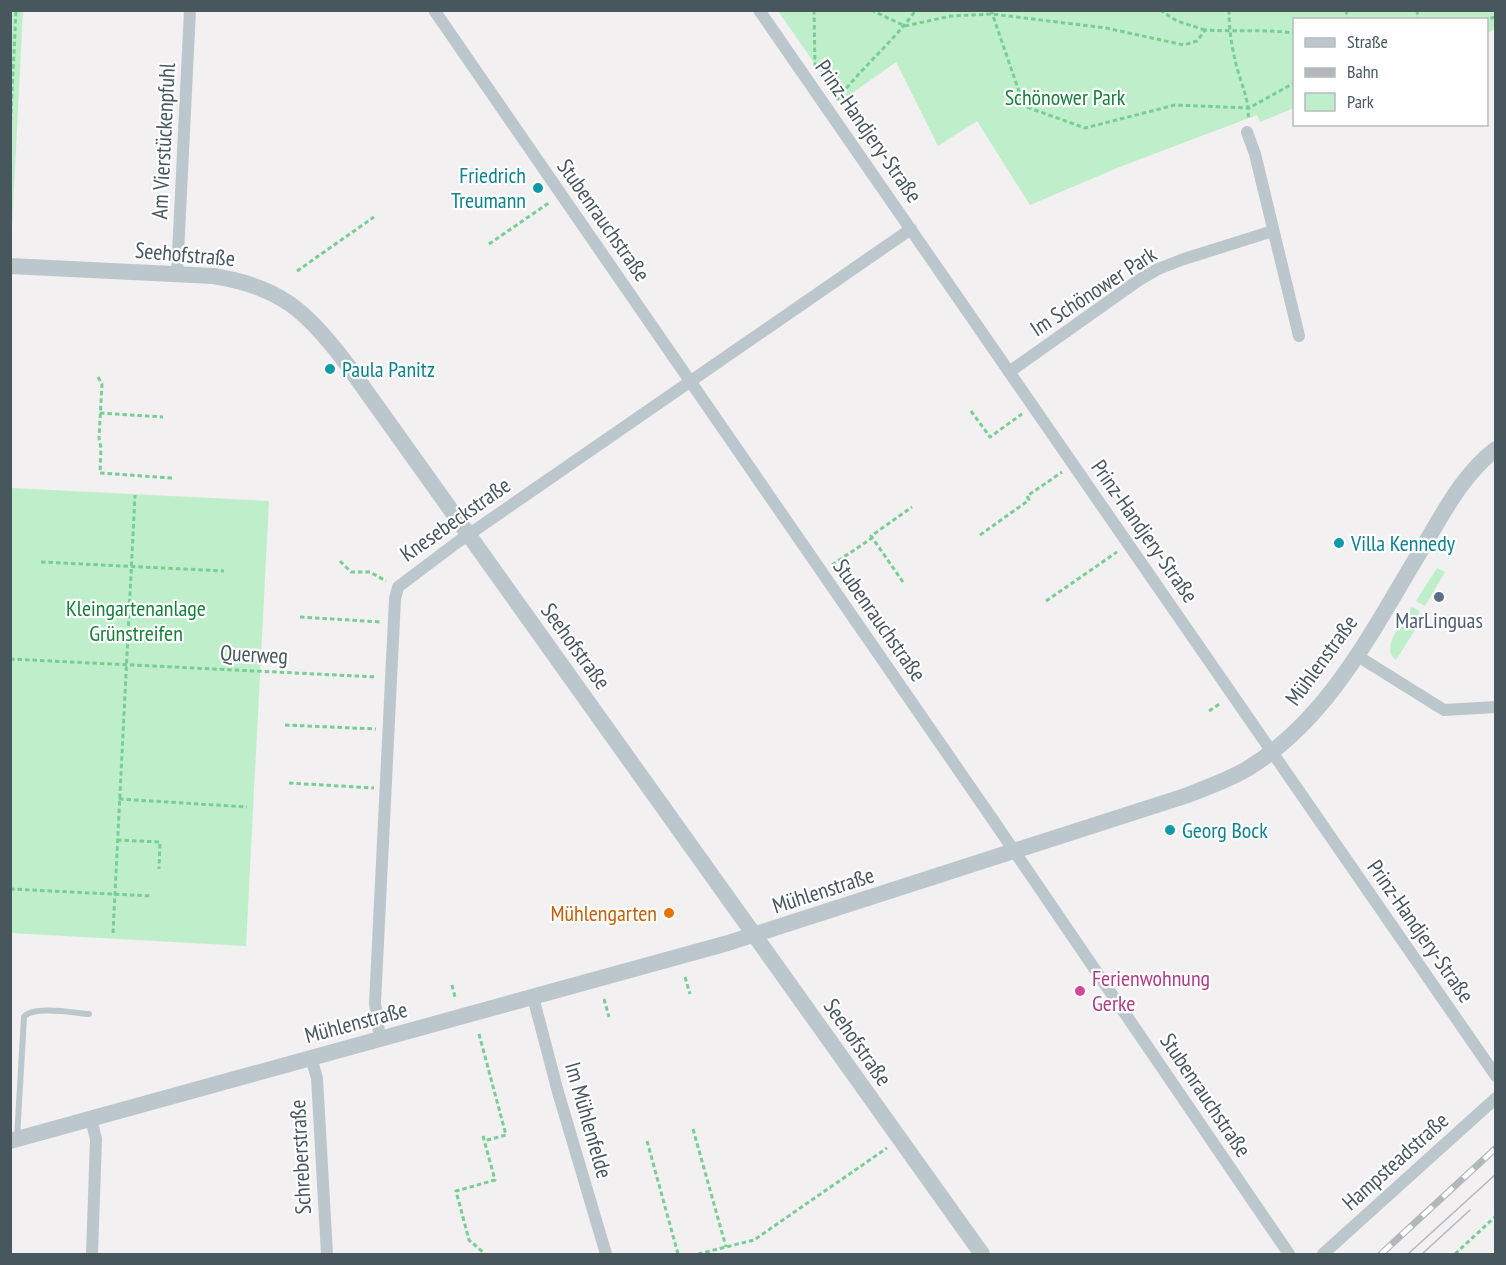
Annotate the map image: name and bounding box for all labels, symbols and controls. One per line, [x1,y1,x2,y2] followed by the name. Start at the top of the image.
[1293,18,1488,126] legend
[1347,30,1388,53] text: Straße
[809,54,929,208] street label: Prinz-Handjery-Straße
[1347,60,1379,83] text: Bahn
[145,61,181,220] street label: Am Vierstückenpfuhl
[1005,83,1126,111] park label: Schönower Park
[1347,90,1374,113] text: Park
[551,153,657,287] street label: Stubenrauchstraße
[451,161,526,214] place label: Friedrich Treumann
[531,181,545,195] marker: Friedrich Treumann
[134,236,236,272] street label: Seehofstraße
[1025,240,1162,342] street label: Im Schönower Park
[342,355,435,383] place label: Paula Panitz
[323,362,337,376] marker: Paula Panitz
[1085,454,1205,608] street label: Prinz-Handjery-Straße
[394,471,516,567] street label: Knesebeckstraße
[1350,529,1456,557] place label: Villa Kennedy
[1332,536,1346,550] marker: Villa Kennedy
[827,553,933,687] street label: Stubenrauchstraße
[1432,590,1446,604] marker: MarLinguas
[66,594,206,647] park label: Kleingartenanlage Grünstreifen
[535,597,617,695] street label: Seehofstraße
[1395,606,1483,634] place label: MarLinguas
[1279,609,1363,711] street label: Mühlenstraße
[219,638,289,670] street label: Querweg
[1182,816,1268,844] place label: Georg Bock
[1163,823,1177,837] marker: Georg Bock
[1361,854,1481,1008] street label: Prinz-Handjery-Straße
[769,860,877,920] street label: Mühlenstraße
[550,899,657,927] place label: Mühlengarten
[662,906,676,920] marker: Mühlengarten
[1092,964,1210,1017] place label: Ferienwohnung Gerke
[1073,984,1087,998] marker: Ferienwohnung Gerke
[818,993,898,1091] street label: Seehofstraße
[302,995,410,1049] street label: Mühlenstraße
[1154,1028,1258,1162] street label: Stubenrauchstraße
[559,1059,619,1181] street label: Im Mühlenfelde
[283,1099,317,1215] street label: Schreberstraße
[1336,1106,1454,1216] street label: Hampsteadstraße

